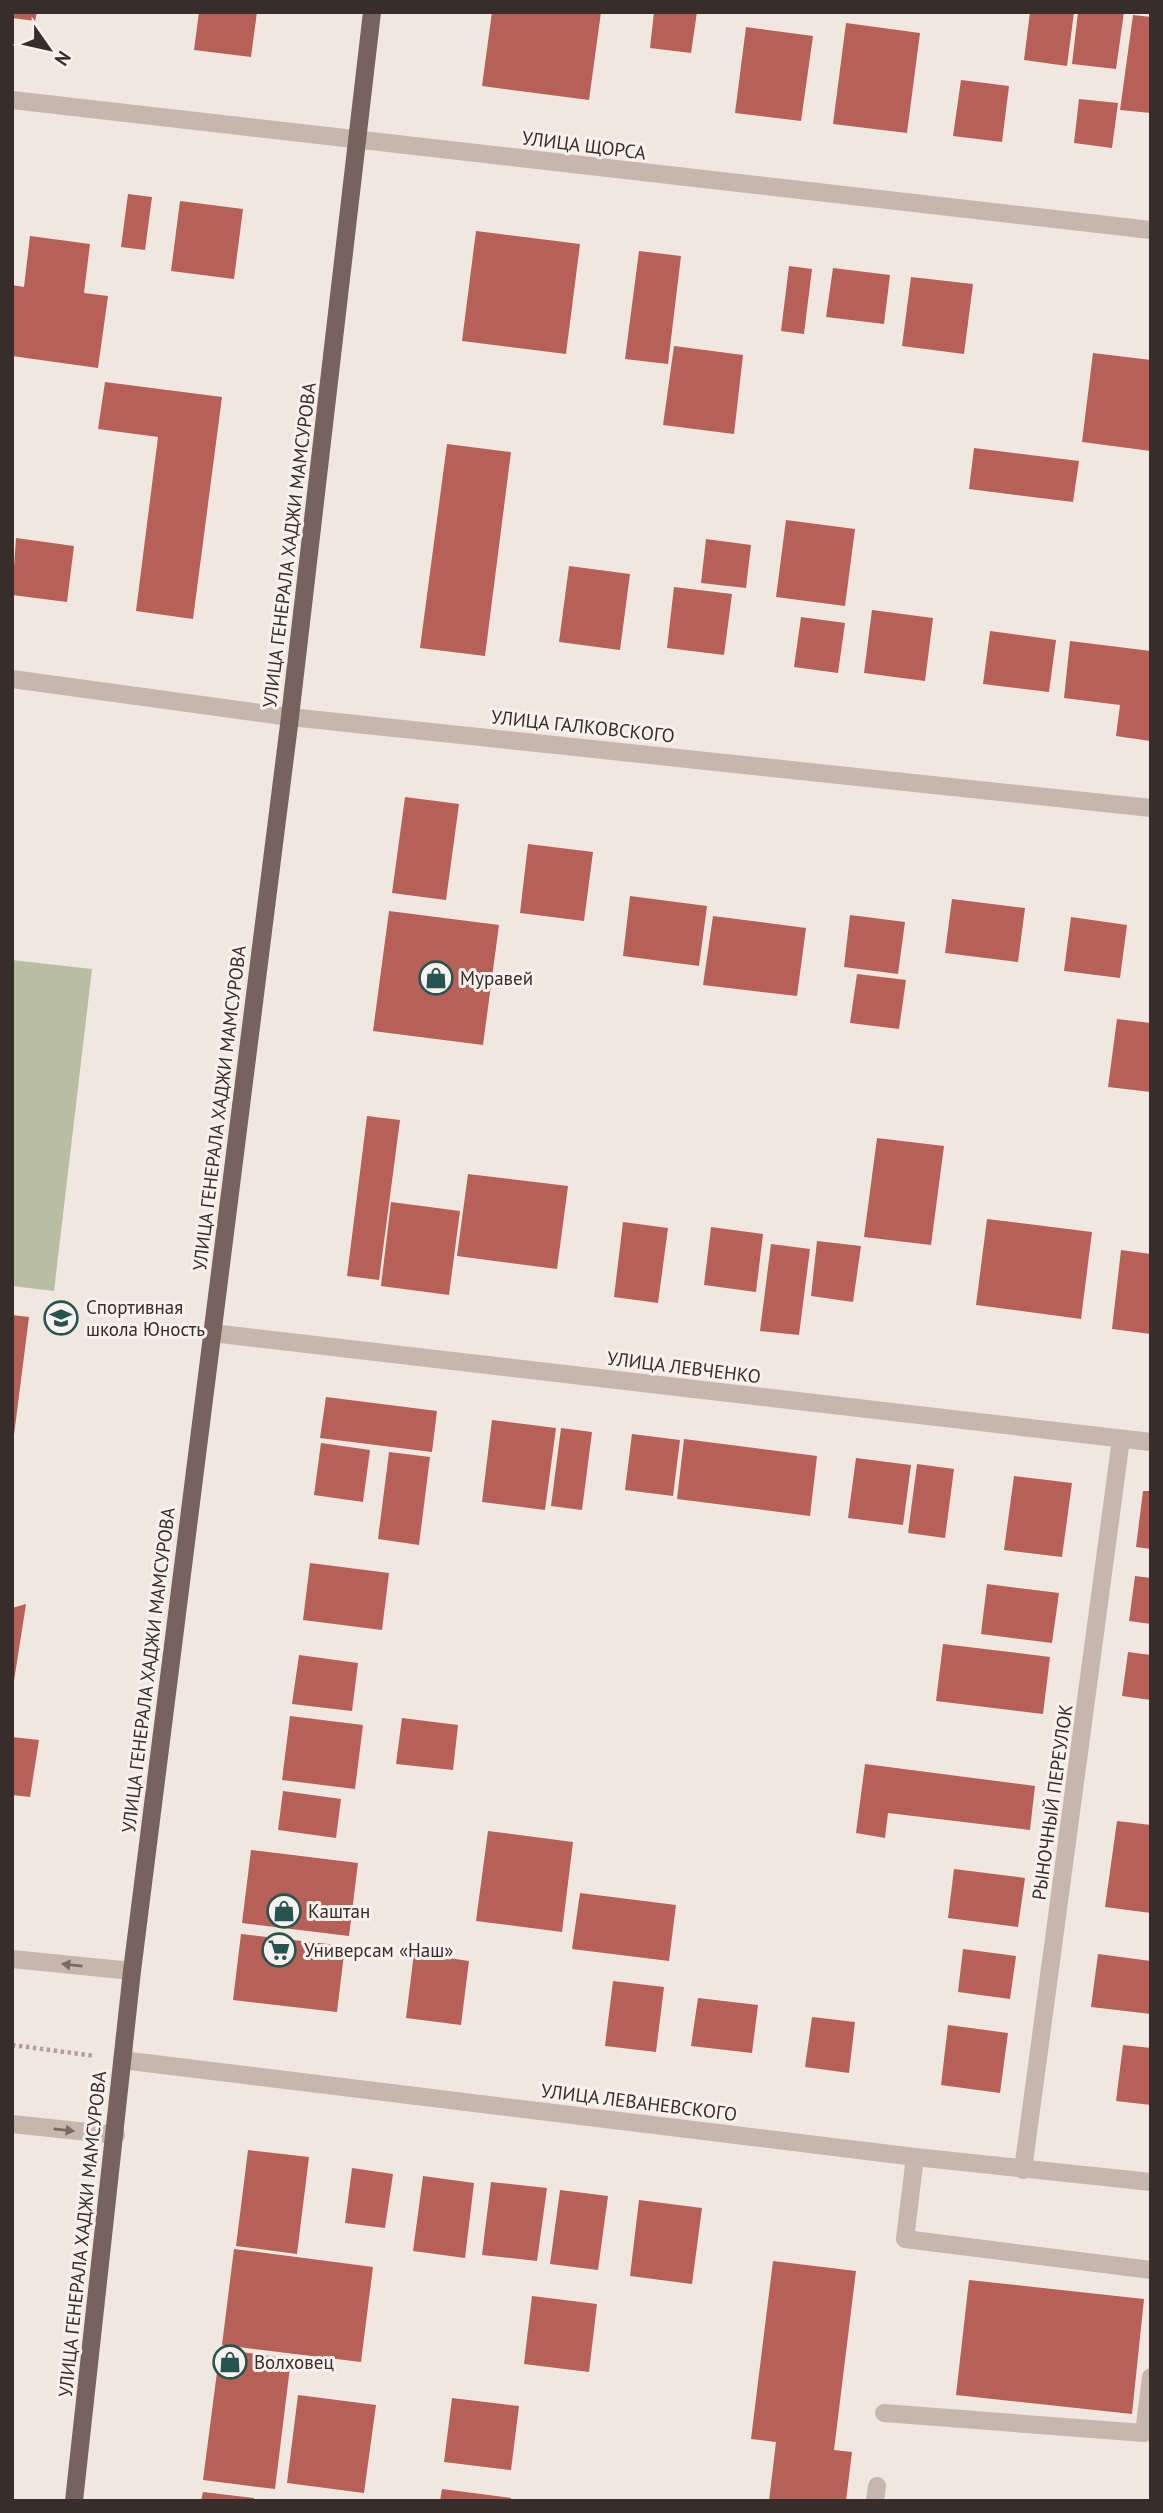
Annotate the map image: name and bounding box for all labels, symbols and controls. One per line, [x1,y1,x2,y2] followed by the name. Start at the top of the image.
[14,14,84,84] north arrow
[50,47,77,70] text: N
[521,125,647,165] street label: УЛИЦА ЩОРСА
[257,381,321,709] street label: УЛИЦА ГЕНЕРАЛА ХАДЖИ МАМСУРОВА
[490,704,676,748] street label: УЛИЦА ГАЛКОВСКОГО
[187,944,251,1272] street label: УЛИЦА ГЕНЕРАЛА ХАДЖИ МАМСУРОВА
[417,959,455,997] shop icon: Муравей
[460,966,533,990] place label: Муравей
[86,1295,205,1341] place label: Спортивная школа Юность
[42,1299,80,1337] school or university icon: Спортивная школа Юность
[606,1346,762,1388] street label: УЛИЦА ЛЕВЧЕНКО
[116,1506,180,1834] street label: УЛИЦА ГЕНЕРАЛА ХАДЖИ МАМСУРОВА
[1026,1703,1078,1901] street label: РЫНОЧНЫЙ ПЕРЕУЛОК
[265,1892,303,1930] shop icon: Каштан
[308,1899,370,1923] place label: Каштан
[260,1931,298,1969] supermarket icon: Универсам «Наш»
[304,1938,453,1962] place label: Универсам «Наш»
[61,1959,83,1970] one-way arrow
[53,2070,111,2398] street label: УЛИЦА ГЕНЕРАЛА ХАДЖИ МАМСУРОВА
[540,2078,738,2126] street label: УЛИЦА ЛЕВАНЕВСКОГО
[53,2124,75,2135] one-way arrow
[211,2343,249,2381] shop icon: Волховец
[254,2350,334,2374] place label: Волховец

